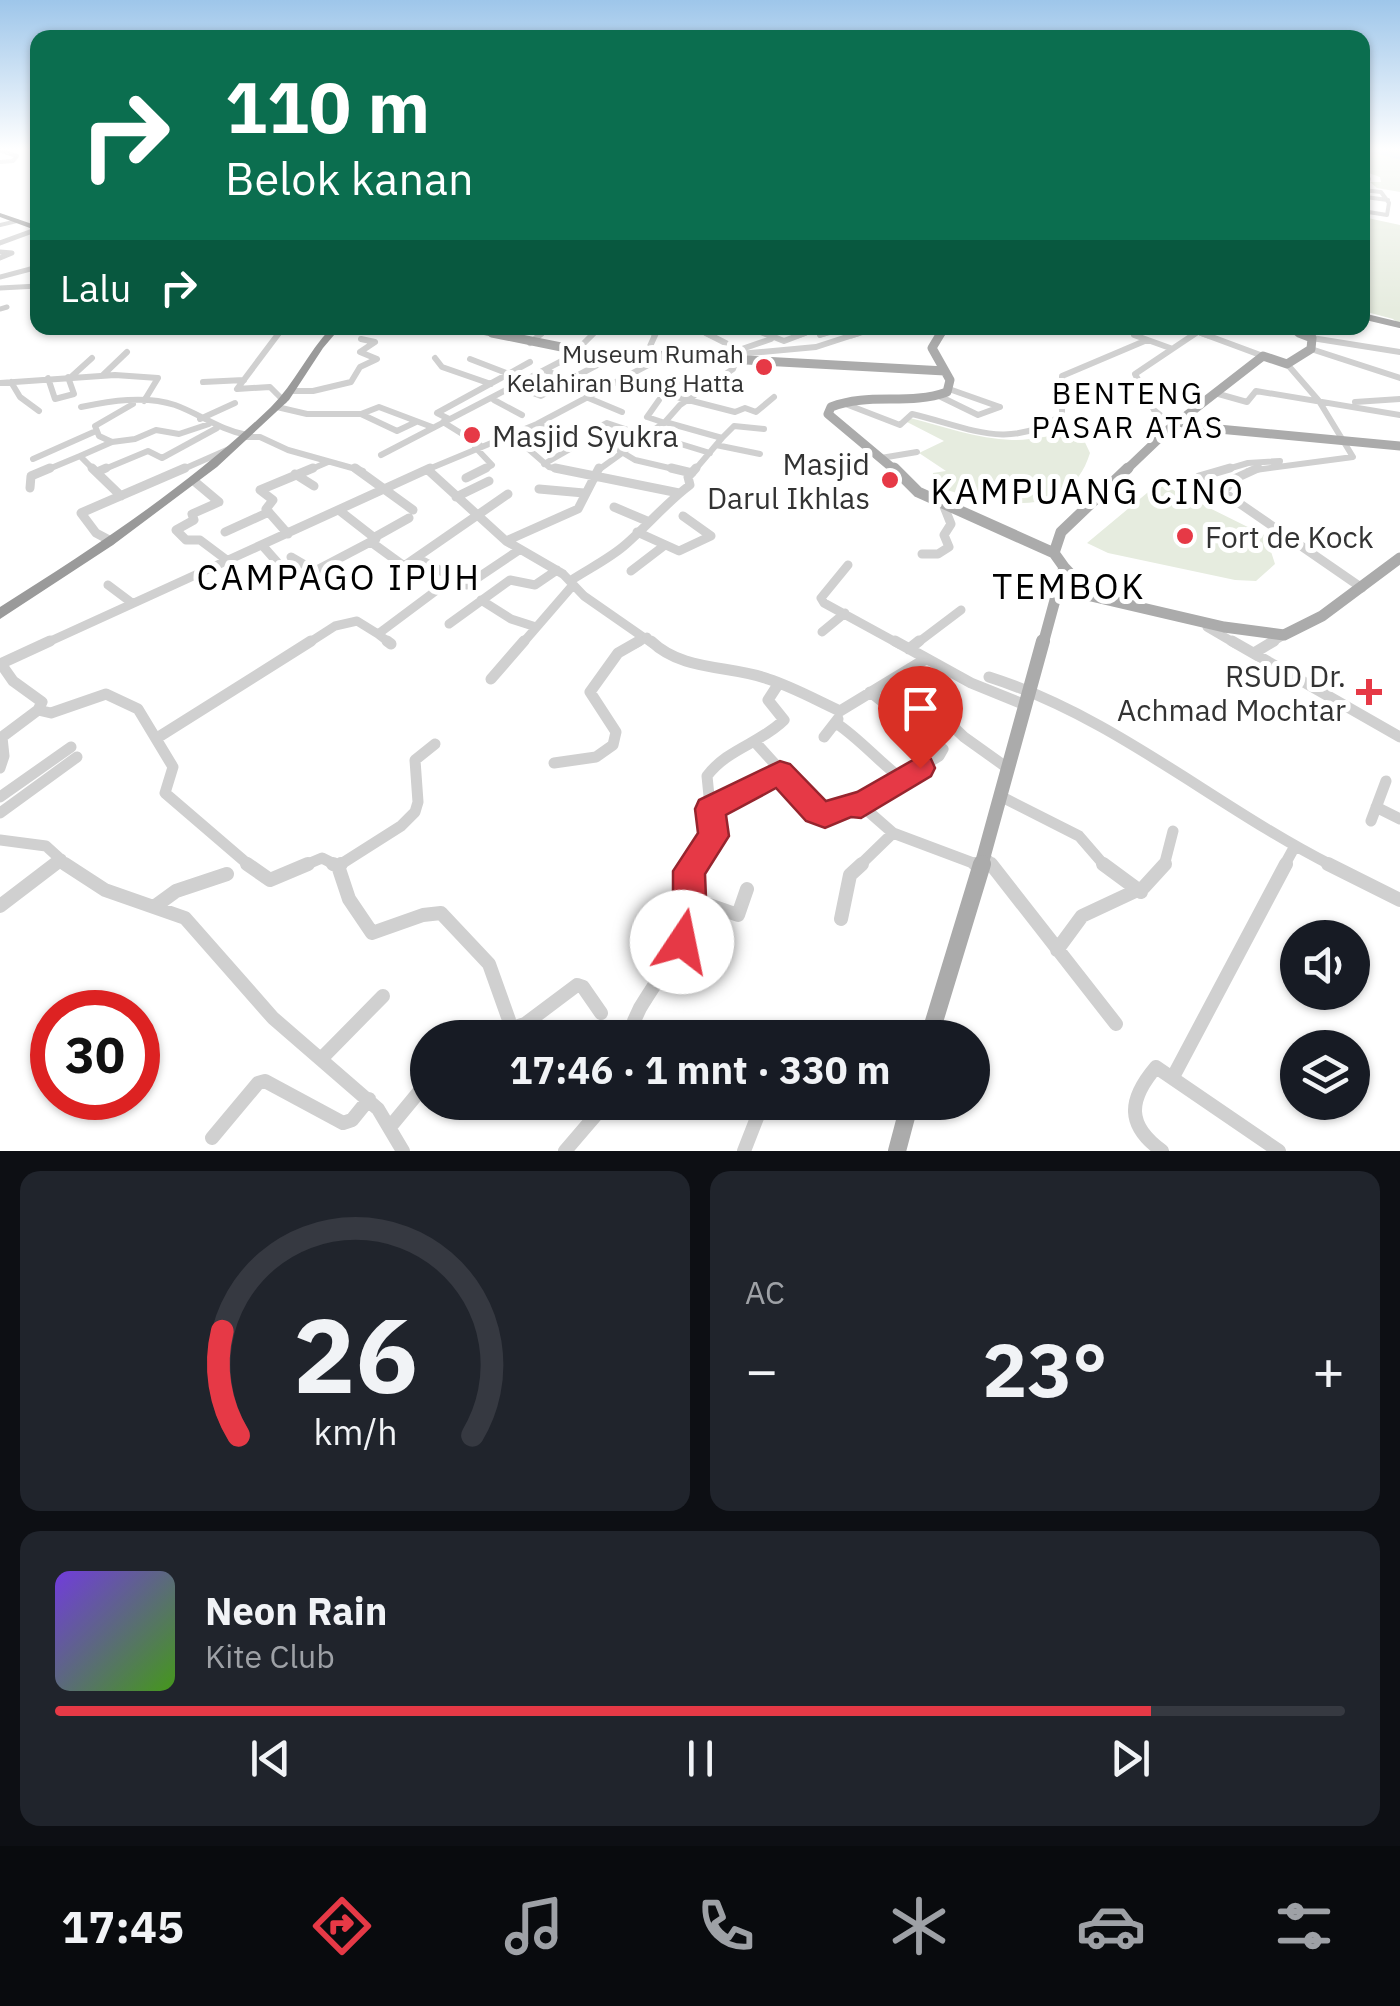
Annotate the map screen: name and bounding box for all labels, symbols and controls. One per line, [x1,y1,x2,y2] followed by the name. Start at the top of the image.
[225,61,430,152] text: 110 m
[60,70,190,200] icon: right
[225,149,474,207] text: Belok kanan
[151,260,206,315] icon: right
[60,263,131,312] text: Lalu
[506,337,744,399] place label: Museum Rumah Kelahiran Bung Hatta
[753,356,775,378] marker: Museum Rumah Kelahiran Bung Hatta
[1031,373,1225,446] district label: BENTENG PASAR ATAS
[492,416,679,455] place label: Masjid Syukra
[461,424,483,446] marker: Masjid Syukra
[707,444,870,517] place label: Masjid Darul Ikhlas
[930,468,1246,514] district label: KAMPUANG CINO
[879,469,901,491] marker: Masjid Darul Ikhlas
[1205,517,1374,556] place label: Fort de Kock
[1174,525,1196,547] marker: Fort de Kock
[196,554,482,600] district label: CAMPAGO IPUH
[992,563,1146,609] district label: TEMBOK
[1117,656,1346,729] place label: RSUD Dr. Achmad Mochtar
[878,666,963,769] pin
[1356,679,1382,705] marker: RSUD Dr. Achmad Mochtar
[893,681,948,736] icon: arrive
[630,890,734,994] position arrow
[1280,920,1370,1120] map controls
[1280,920,1370,1010] button: sound
[30,990,160,1120] speed limit sign: 30
[1280,1030,1370,1120] button: layers
[509,1045,891,1094] text: 17:46 · 1 mnt · 330 m
[745,1271,785,1313] text: AC
[293,1286,417,1422] text: 26
[982,1320,1108,1418] text: 23°
[745,1334,778,1405] text: −
[1312,1334,1345,1405] text: +
[313,1408,397,1455] text: km/h
[205,1586,387,1635] text: Neon Rain
[205,1635,335,1677] text: Kite Club
[243,1731,298,1786] icon: previous
[673,1731,728,1786] icon: pause
[1103,1731,1158,1786] icon: next
[307,1891,377,1961] icon: directions
[499,1891,569,1961] icon: music
[691,1891,761,1961] icon: phone
[884,1891,954,1961] icon: climate
[1076,1891,1146,1961] icon: car
[1269,1891,1339,1961] icon: filters
[61,1897,184,1955] text: 17:45

